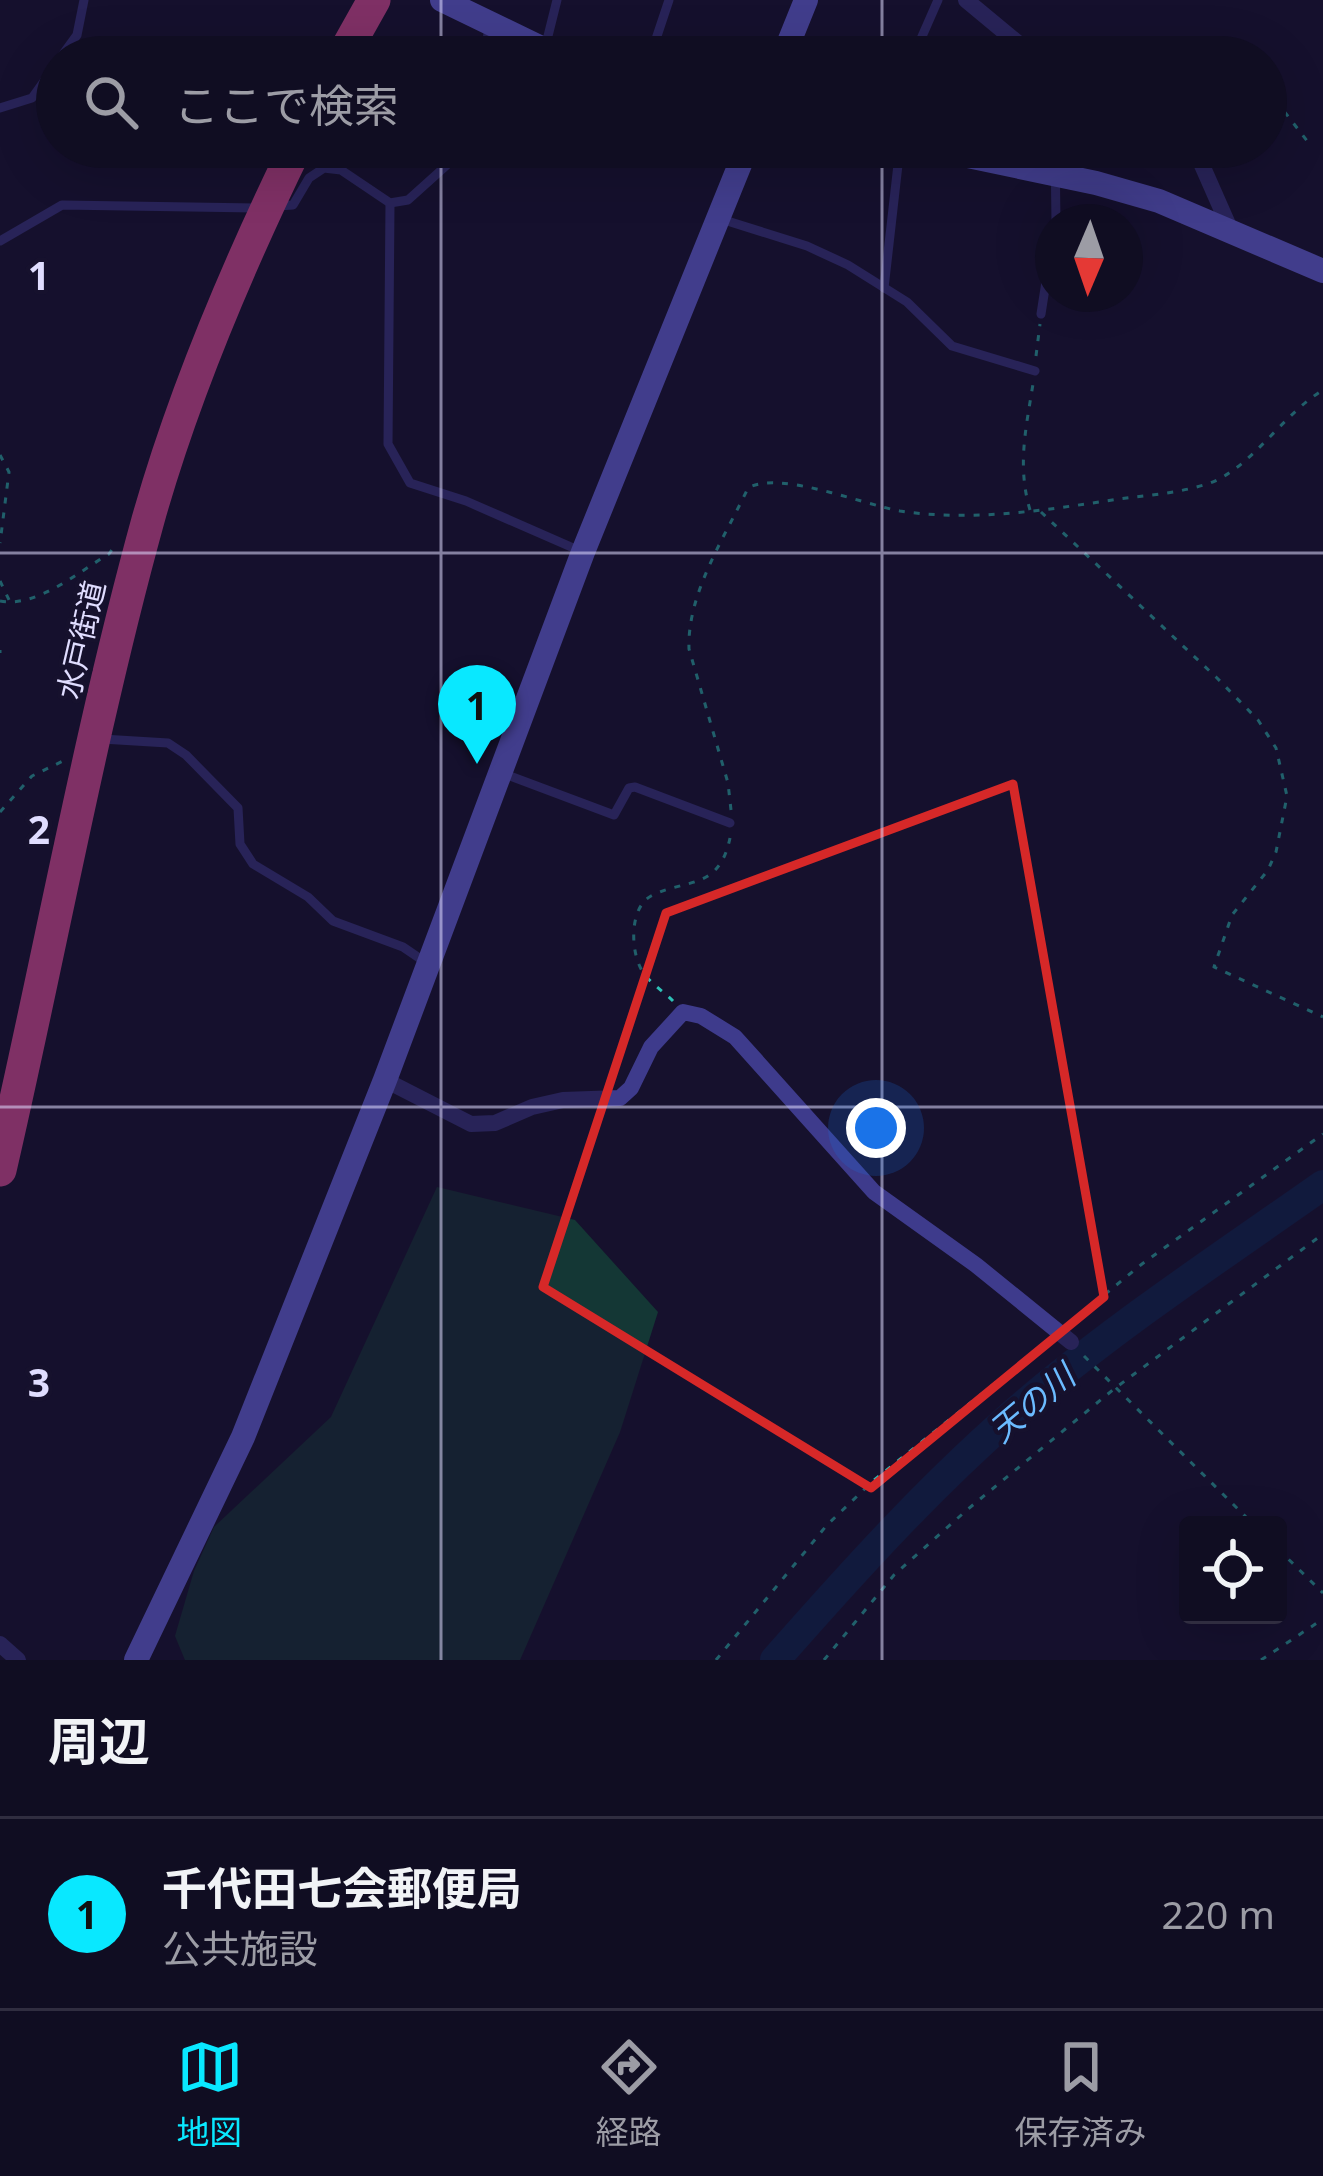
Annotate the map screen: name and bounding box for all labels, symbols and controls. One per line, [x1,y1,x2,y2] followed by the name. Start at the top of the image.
[36,36,1287,168] search box
[78,69,144,135] icon: search
[174,74,399,135] text: ここで検索
[1035,204,1143,312] north arrow
[28,248,50,301] text: 1
[47,577,114,703] street label: 水戸街道
[438,665,516,764] pin: 1
[28,802,50,855] text: 2
[846,1098,906,1158] your location
[979,1352,1086,1452] water label: 天の川
[28,1355,50,1408] text: 3
[1179,1516,1287,1624] map controls
[1179,1516,1287,1624] button: locate
[48,1705,150,1775] text: 周辺
[162,1857,522,1918] text: 千代田七会郵便局
[76,1887,98,1940] text: 1
[1161,1887,1275,1940] text: 220 m
[162,1921,318,1974] text: 公共施設
[177,2034,243,2154] tab: 地図
[596,2034,662,2154] tab: 経路
[1015,2034,1147,2154] tab: 保存済み

